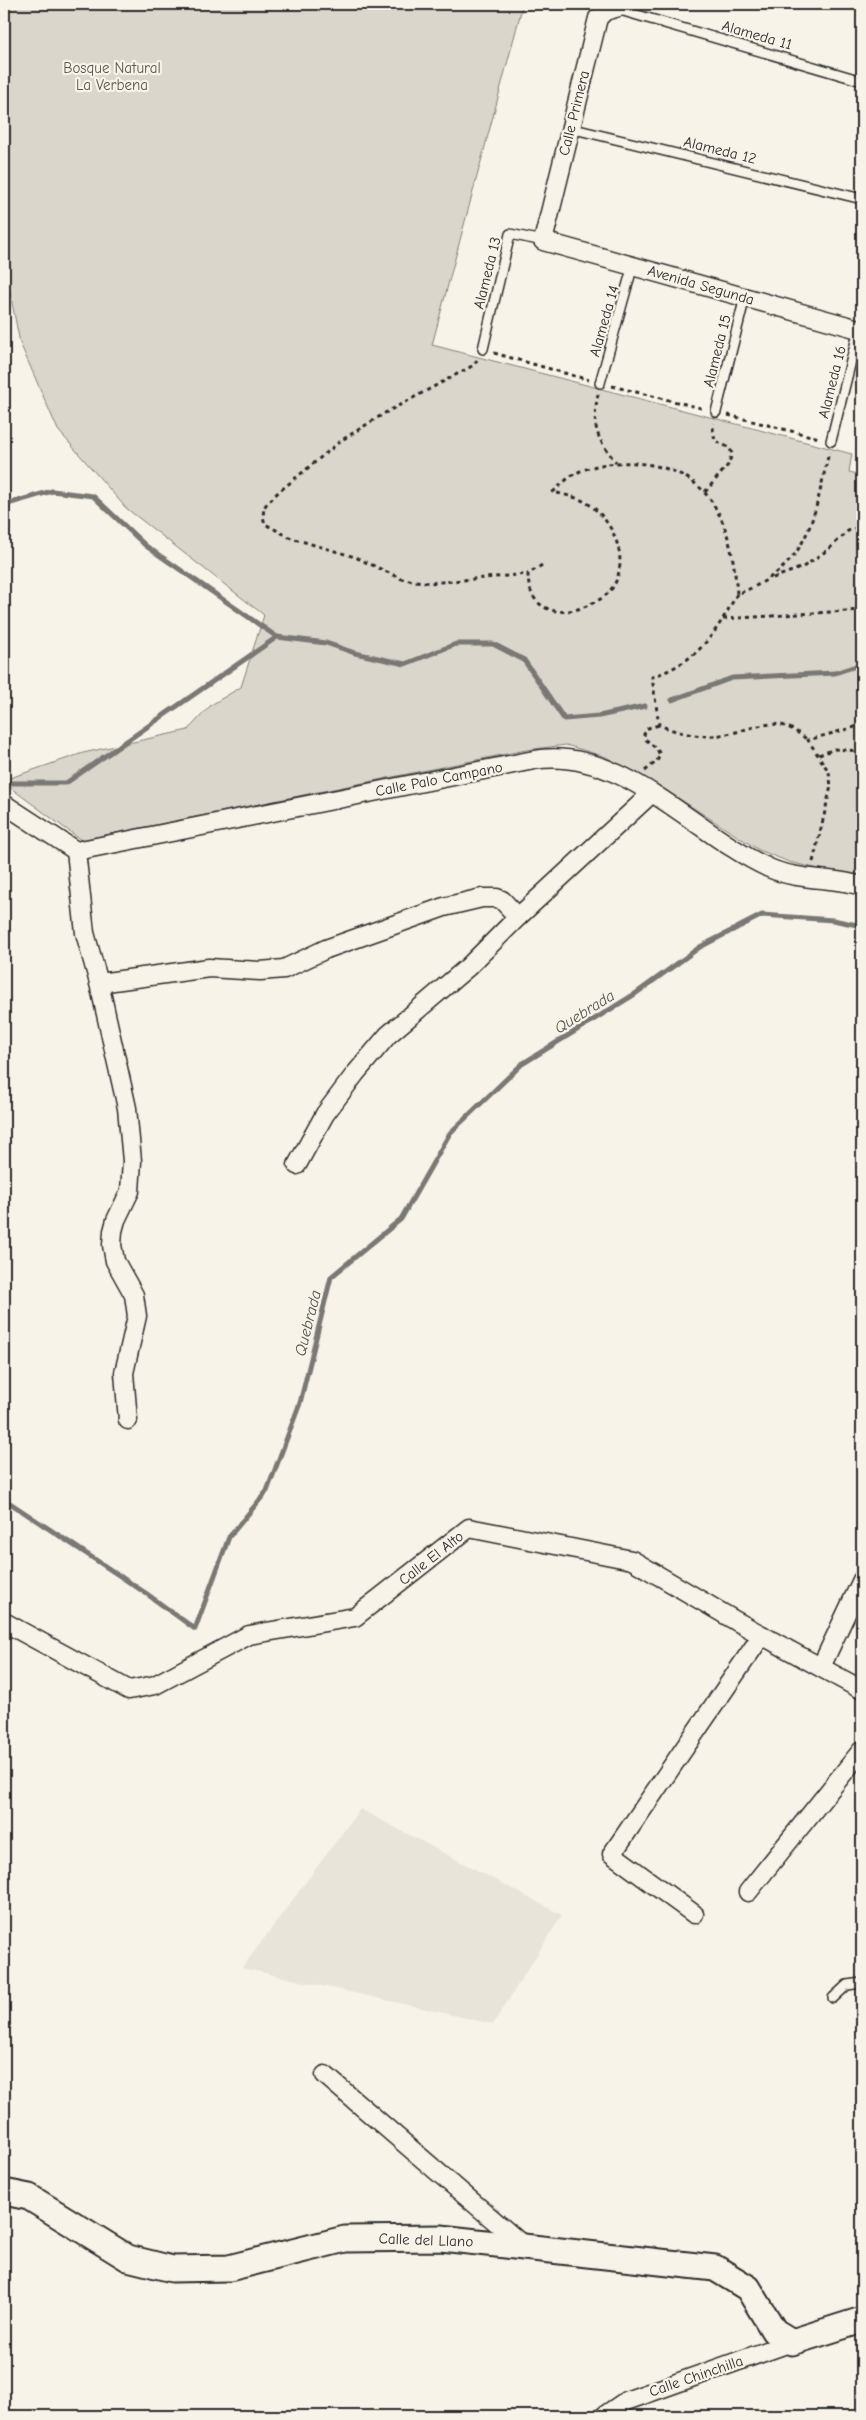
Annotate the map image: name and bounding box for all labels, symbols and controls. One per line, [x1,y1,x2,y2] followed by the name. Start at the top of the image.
[720,16,794,54] street label: Alameda 11
[63,59,161,94] park label: Bosque Natural La Verbena
[555,69,593,157] street label: Calle Primera
[682,132,758,168] street label: Alameda 12
[469,235,505,311] street label: Alameda 13
[646,261,756,309] street label: Avenida Segunda
[585,283,623,359] street label: Alameda 14
[699,313,735,389] street label: Alameda 15
[814,344,850,420] street label: Alameda 16
[374,758,504,800] street label: Calle Palo Campano
[551,986,618,1037] water label: Quebrada
[291,1288,325,1358] water label: Quebrada
[395,1527,467,1589] street label: Calle El Alto
[378,2229,474,2251] street label: Calle del Llano
[647,2352,745,2400] street label: Calle Chinchilla

